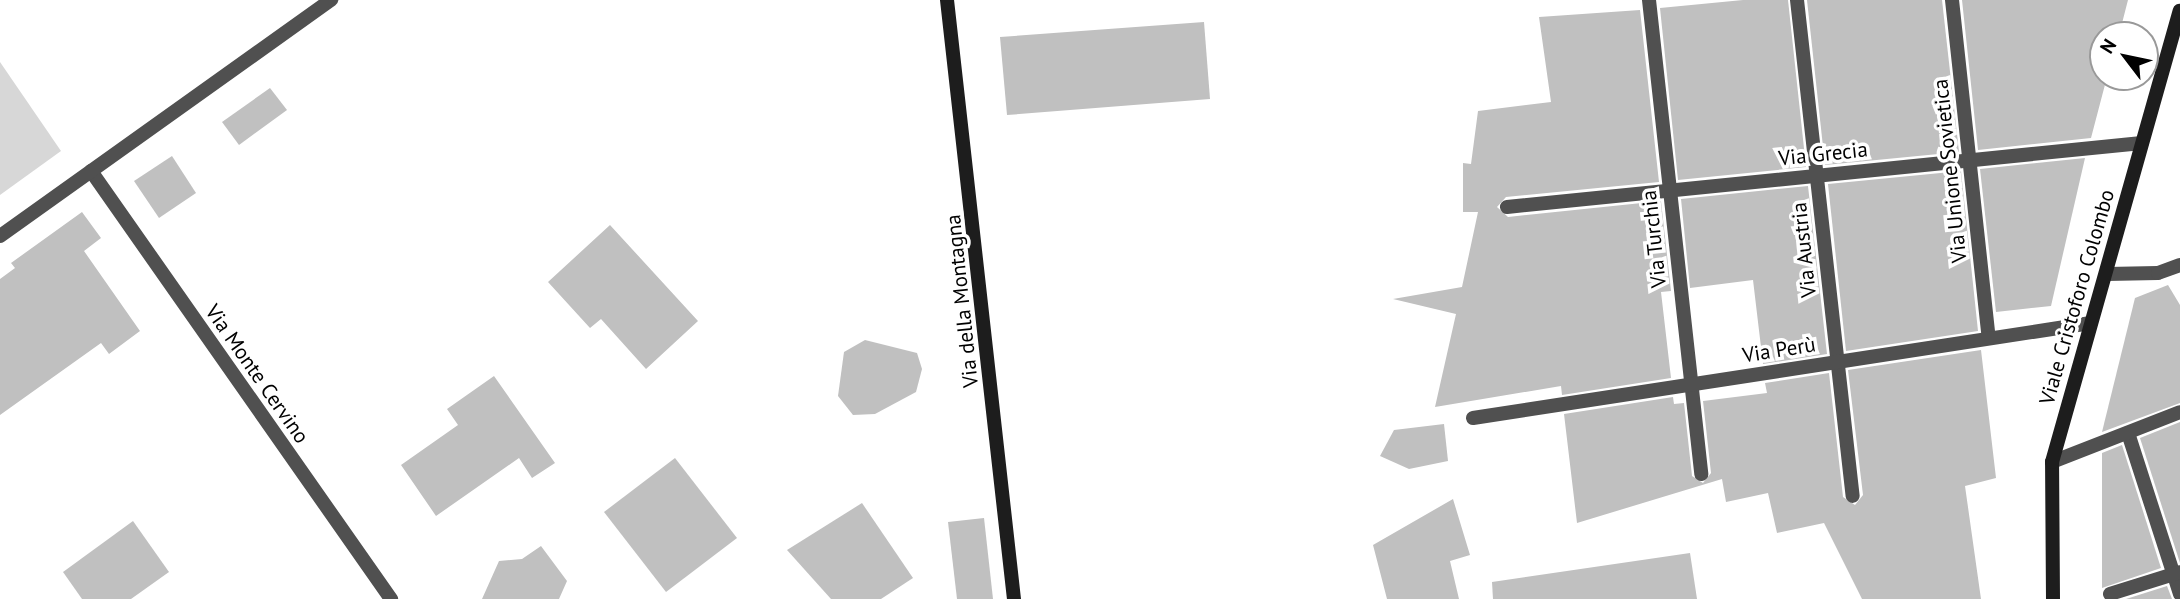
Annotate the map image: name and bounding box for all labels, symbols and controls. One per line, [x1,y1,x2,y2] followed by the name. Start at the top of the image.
[2089,21,2159,91] north arrow
[2094,34,2121,58] text: N
[1928,78,1972,264] street label: Via Unione Sovietica
[1777,137,1869,171] street label: Via Grecia
[2034,186,2120,408] street label: Viale Cristoforo Colombo
[1636,189,1672,289] street label: Via Turchia
[1786,201,1822,299] street label: Via Austria
[940,213,984,389] street label: Via della Montagna
[200,300,314,448] street label: Via Monte Cervino
[1741,332,1817,368] street label: Via Perù

